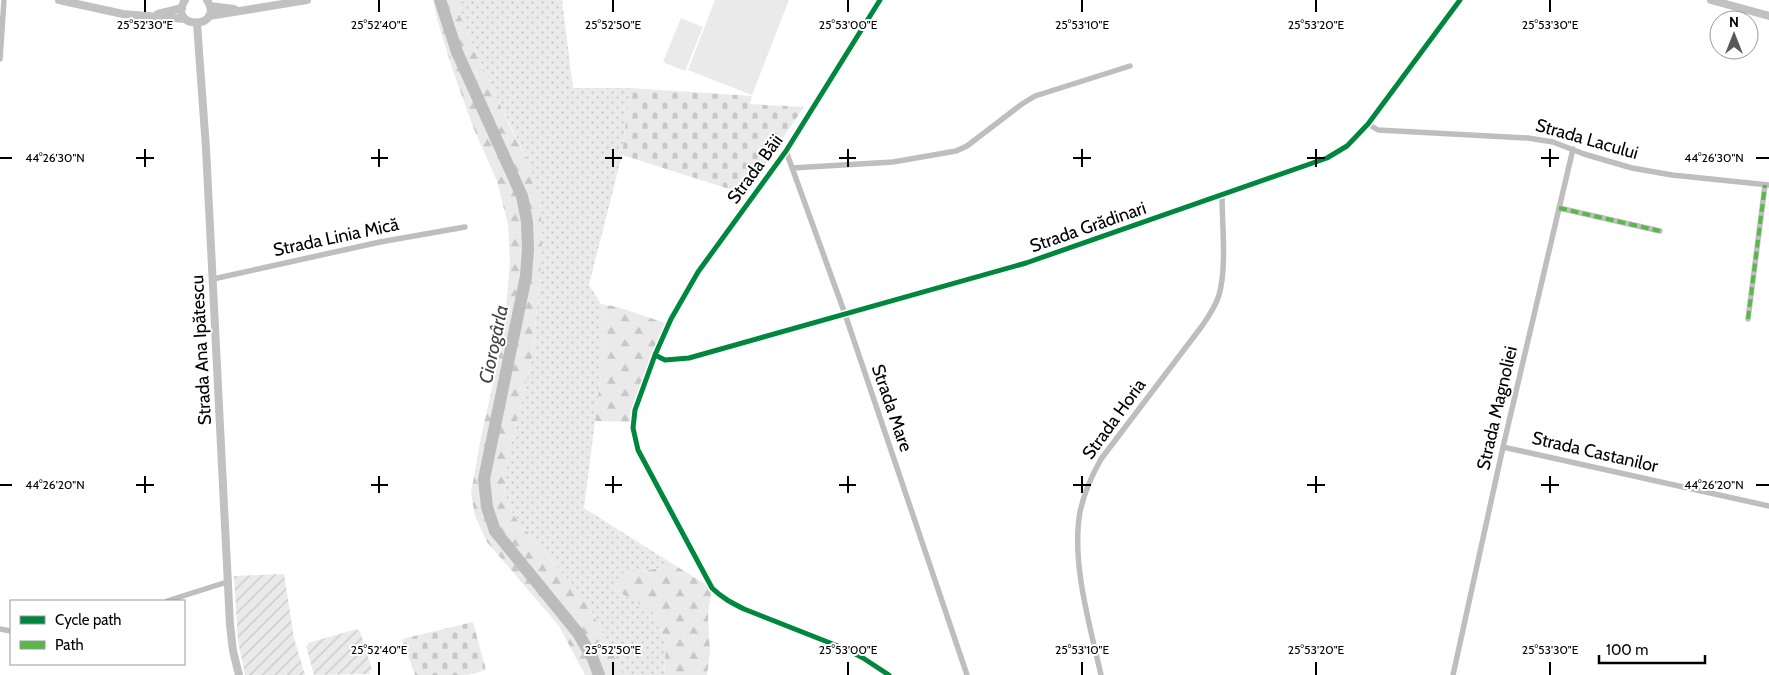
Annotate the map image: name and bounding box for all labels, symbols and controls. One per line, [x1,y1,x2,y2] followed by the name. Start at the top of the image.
[1709,10,1759,60] north arrow
[1729,13,1739,31] text: N
[117,17,174,32] text: 25°52'30"E
[351,17,408,32] text: 25°52'40"E
[585,17,642,32] text: 25°52'50"E
[819,17,878,32] text: 25°53'00"E
[1055,17,1109,32] text: 25°53'10"E
[1288,17,1345,32] text: 25°53'20"E
[1522,17,1579,32] text: 25°53'30"E
[1533,114,1641,164] street label: Strada Lacului
[723,130,787,208] street label: Strada Băii
[25,150,85,165] text: 44°26'30"N
[1684,150,1744,165] text: 44°26'30"N
[1027,197,1149,257] street label: Strada Grădinari
[271,213,401,261] street label: Strada Linia Mică
[186,274,216,426] street label: Strada Ana Ipătescu
[474,303,513,386] water label: Ciorogârla
[1472,344,1522,472] street label: Strada Magnoliei
[867,361,917,455] street label: Strada Mare
[1078,374,1151,463] street label: Strada Horia
[1530,427,1660,477] street label: Strada Castanilor
[25,477,85,492] text: 44°26'20"N
[1684,477,1744,492] text: 44°26'20"N
[10,600,185,665] legend
[55,611,121,629] text: Cycle path
[1599,632,1705,664] scale bar
[55,636,84,654] text: Path
[1606,641,1648,659] text: 100 m
[351,642,408,657] text: 25°52'40"E
[585,642,642,657] text: 25°52'50"E
[819,642,878,657] text: 25°53'00"E
[1055,642,1109,657] text: 25°53'10"E
[1288,642,1345,657] text: 25°53'20"E
[1522,642,1579,657] text: 25°53'30"E

